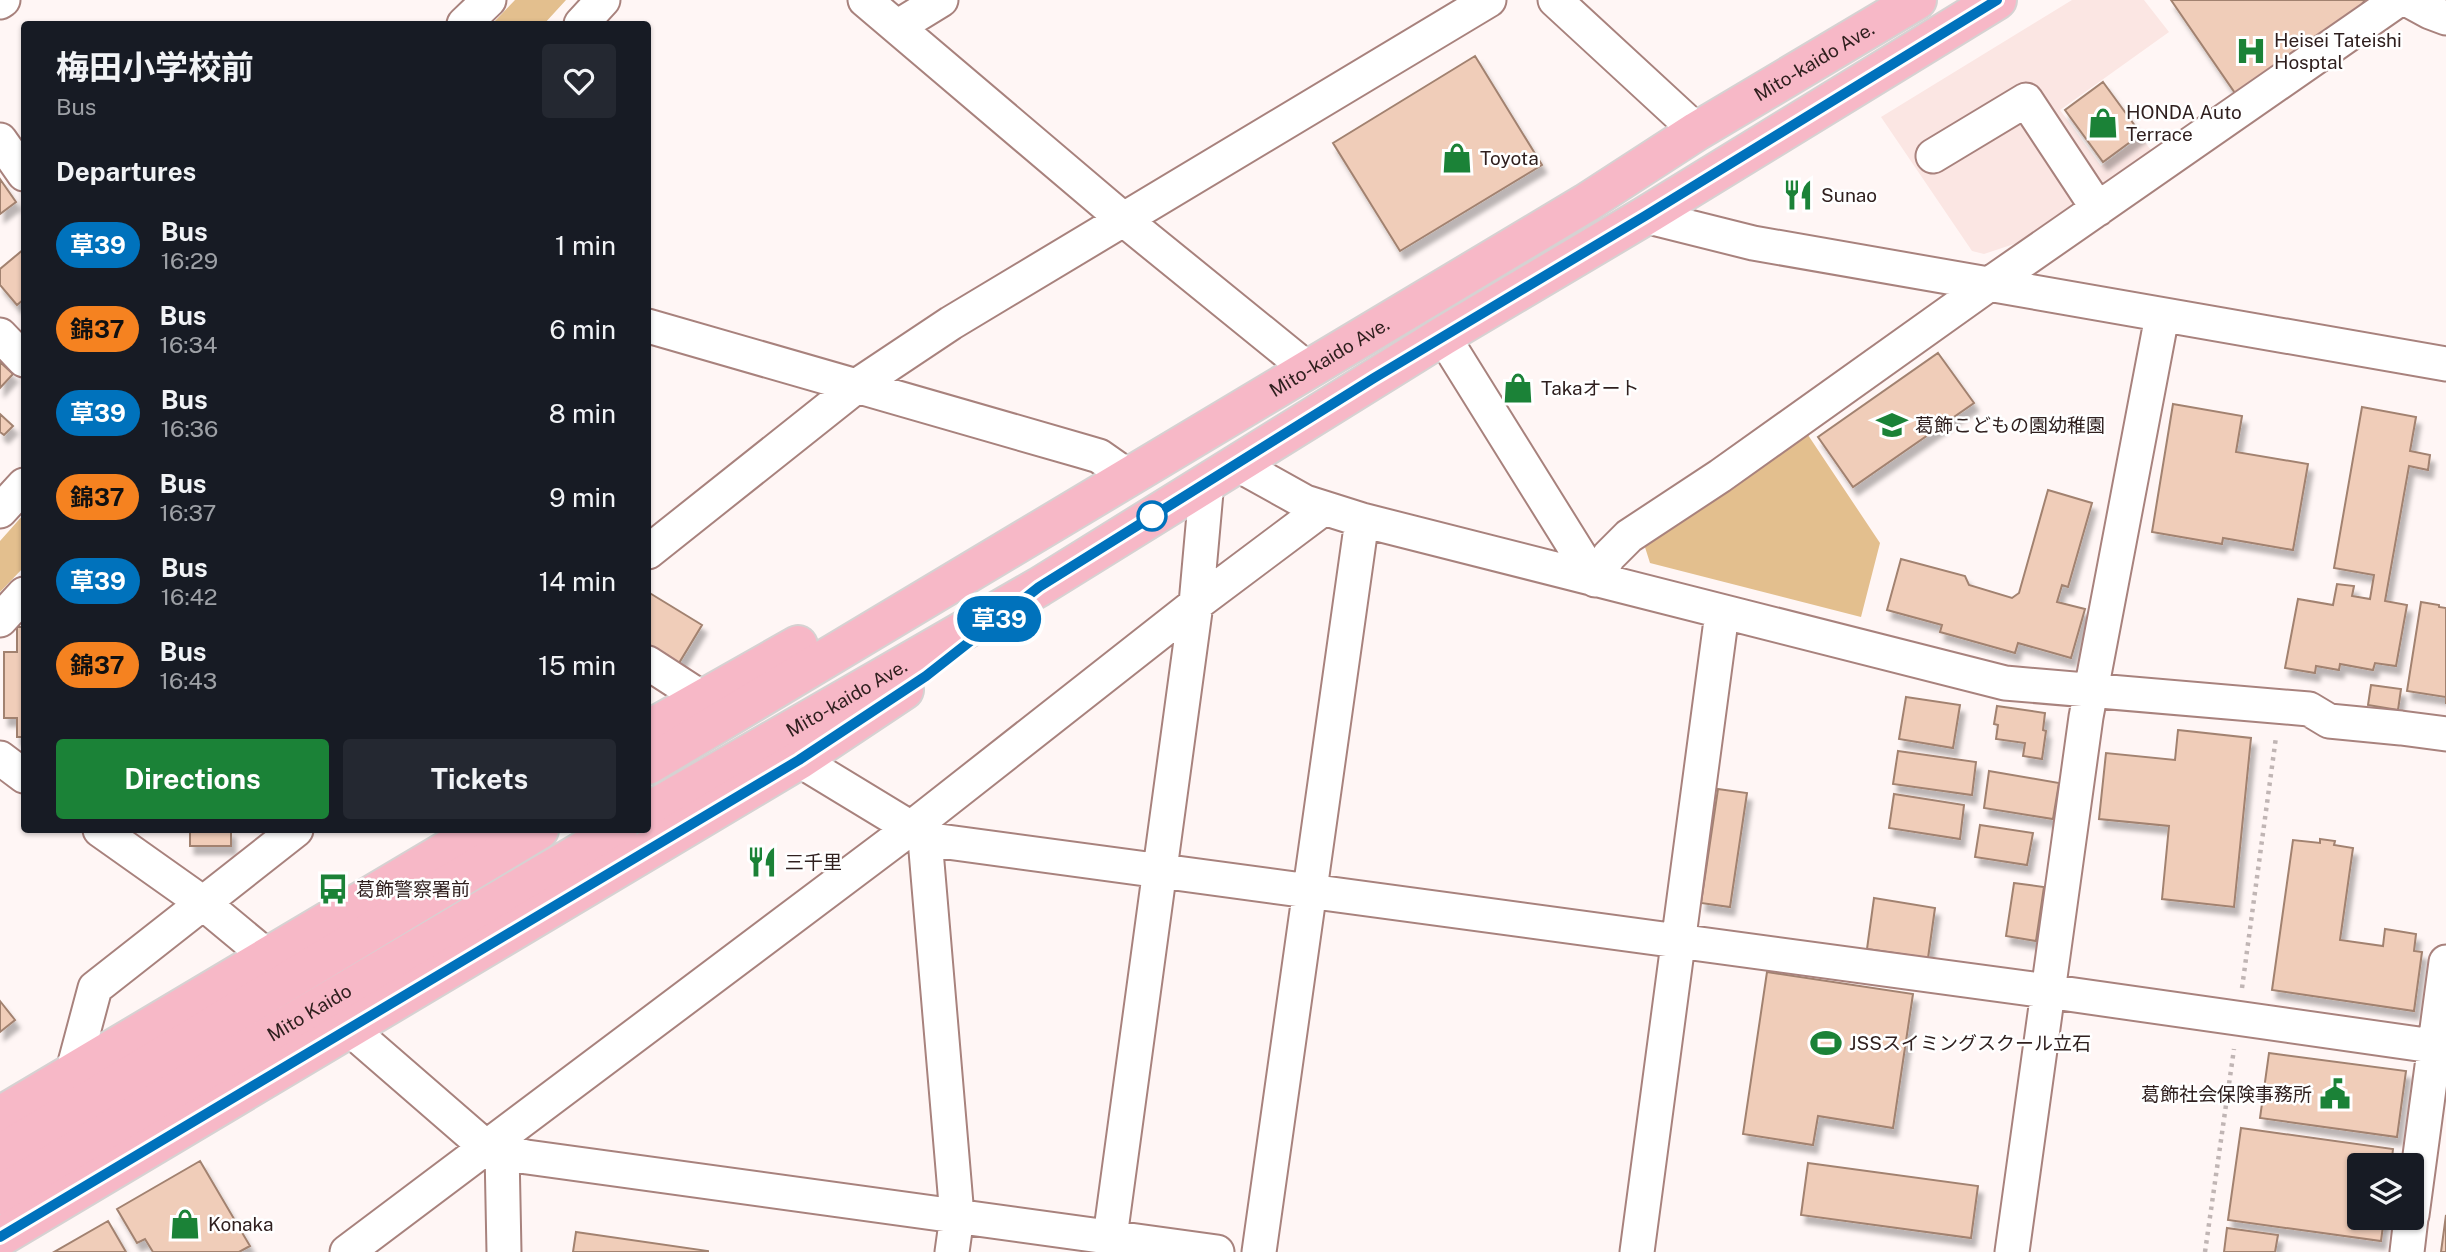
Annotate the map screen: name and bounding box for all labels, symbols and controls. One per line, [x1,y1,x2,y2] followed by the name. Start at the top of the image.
[1750,17,1878,106] street label: Mito-kaido Ave.
[2274,29,2402,73] place label: Heisei Tateishi Hosptal
[2234,34,2268,68] hospital icon: Heisei Tateishi Hosptal
[542,44,616,118] button: heart
[56,48,254,86] text: 梅田小学校前
[56,93,96,120] text: Bus
[2126,101,2242,145] place label: HONDA Auto Terrace
[2086,106,2120,140] shop icon: HONDA Auto Terrace
[1440,141,1474,175] shop icon: Toyota
[1480,147,1539,169] place label: Toyota
[56,156,196,187] text: Departures
[1781,178,1815,212] restaurant icon: Sunao
[1821,184,1877,206] place label: Sunao
[161,216,208,247] text: Bus
[555,230,616,261] text: 1 min
[70,231,126,259] text: 草39
[161,247,218,274] text: 16:29
[160,300,207,331] text: Bus
[1265,313,1393,401] street label: Mito-kaido Ave.
[549,314,616,345] text: 6 min
[70,315,125,343] text: 錦37
[160,331,217,358] text: 16:34
[1501,371,1535,405] shop icon: Takaオート
[1541,377,1640,399] place label: Takaオート
[161,384,208,415] text: Bus
[549,398,616,429] text: 8 min
[70,399,126,427] text: 草39
[1875,408,1909,442] school or university icon: 葛飾こどもの園幼稚園
[1915,414,2105,436] place label: 葛飾こどもの園幼稚園
[161,415,218,442] text: 16:36
[160,468,207,499] text: Bus
[549,482,616,513] text: 9 min
[70,483,125,511] text: 錦37
[160,499,216,526] text: 16:37
[1137,501,1167,531] unlabelled marker
[161,552,208,583] text: Bus
[539,566,616,597] text: 14 min
[70,567,126,595] text: 草39
[161,583,218,610] text: 16:42
[959,596,1039,642] line badge: 草39
[971,605,1027,633] text: 草39
[160,636,207,667] text: Bus
[538,650,616,681] text: 15 min
[70,651,125,679] text: 錦37
[782,654,911,741] street label: Mito-kaido Ave.
[160,667,217,694] text: 16:43
[56,739,329,819] button: Directions
[343,739,616,819] button: Tickets
[745,845,779,879] restaurant icon: 三千里
[785,851,842,873] place label: 三千里
[316,872,350,906] bus stop icon: 葛飾警察署前
[356,878,470,900] place label: 葛飾警察署前
[263,979,355,1046] street label: Mito Kaido
[1809,1026,1843,1060] sports icon: JSSスイミングスクール立石
[1849,1032,2091,1054] place label: JSSスイミングスクール立石
[2318,1077,2352,1111] public building icon: 葛飾社会保険事務所
[2141,1083,2312,1105] place label: 葛飾社会保険事務所
[2347,1153,2424,1230] map controls
[2347,1153,2424,1230] button: layers
[168,1207,202,1241] shop icon: Konaka
[208,1213,274,1235] place label: Konaka

